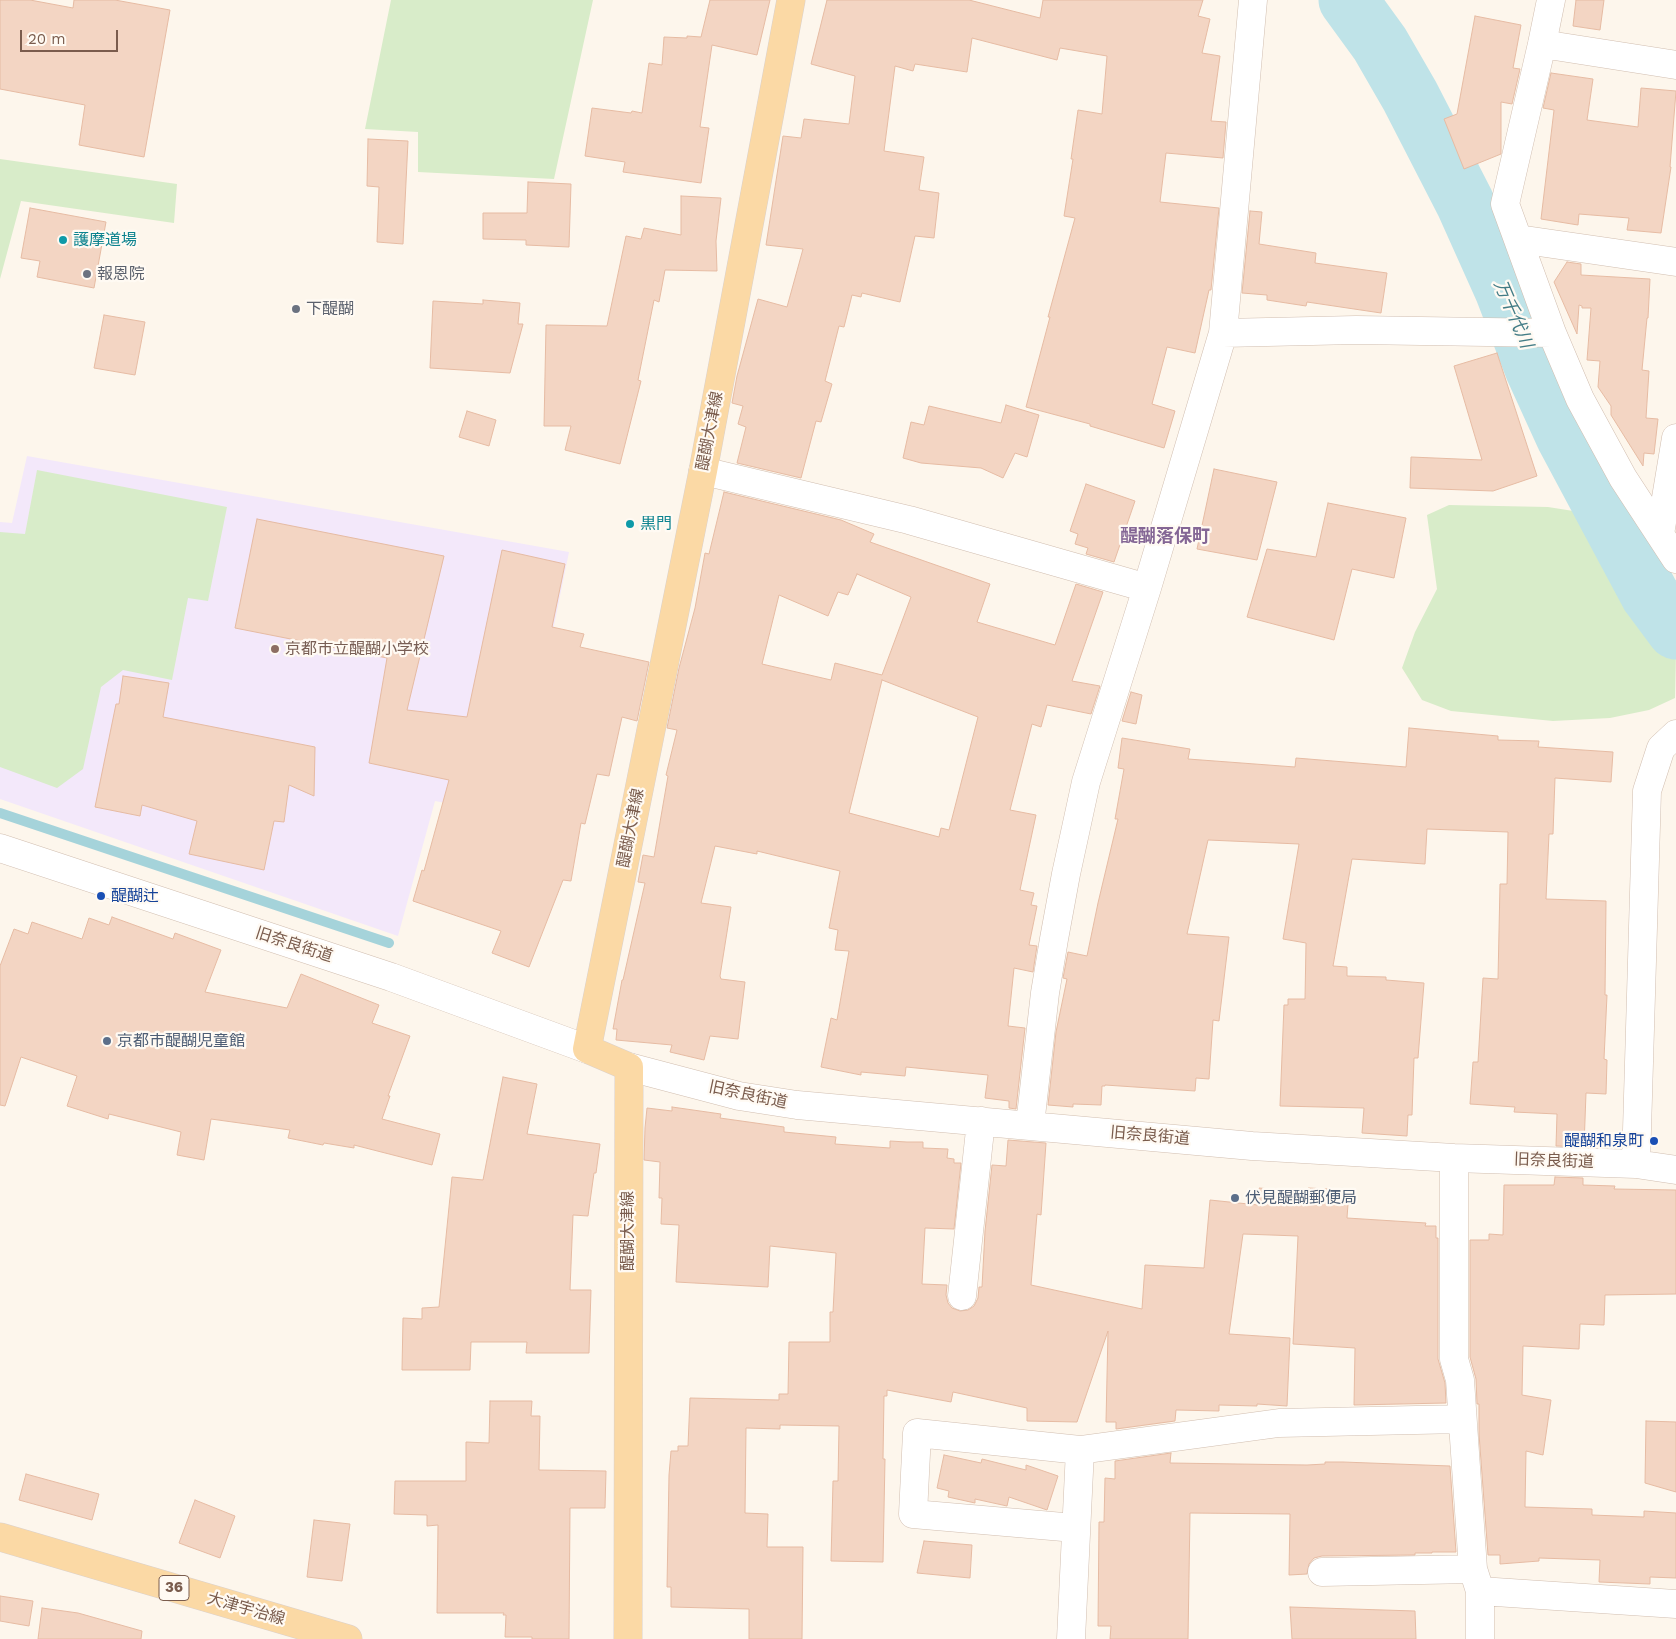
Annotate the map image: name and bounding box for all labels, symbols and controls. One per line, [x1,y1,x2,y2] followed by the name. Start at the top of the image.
[22,20,120,52] scale bar
[28,30,66,48] text: 20 m
[73,230,137,250] place label: 護摩道場
[57,234,69,246] marker: 護摩道場
[97,264,145,284] place label: 報恩院
[81,268,93,280] marker: 報恩院
[1489,277,1537,351] water label: 万千代川
[306,299,354,319] place label: 下醍醐
[290,303,302,315] marker: 下醍醐
[693,390,727,472] street label: 醍醐大津線
[640,514,672,534] place label: 黒門
[624,518,636,530] marker: 黒門
[1120,526,1210,548] district label: 醍醐落保町
[285,639,429,659] place label: 京都市立醍醐小学校
[269,643,281,655] marker: 京都市立醍醐小学校
[614,787,648,869] street label: 醍醐大津線
[111,886,159,906] place label: 醍醐辻
[95,890,107,902] marker: 醍醐辻
[253,924,335,966] street label: 旧奈良街道
[117,1031,245,1051] place label: 京都市醍醐児童館
[101,1035,113,1047] marker: 京都市醍醐児童館
[707,1077,789,1113] street label: 旧奈良街道
[1109,1123,1191,1149] street label: 旧奈良街道
[1564,1131,1644,1151] place label: 醍醐和泉町
[1648,1135,1660,1147] marker: 醍醐和泉町
[1514,1150,1594,1172] street label: 旧奈良街道
[1245,1188,1357,1208] place label: 伏見醍醐郵便局
[618,1191,638,1271] street label: 醍醐大津線
[1229,1192,1241,1204] marker: 伏見醍醐郵便局
[159,1576,189,1600] road number: 36
[205,1589,287,1629] street label: 大津宇治線

